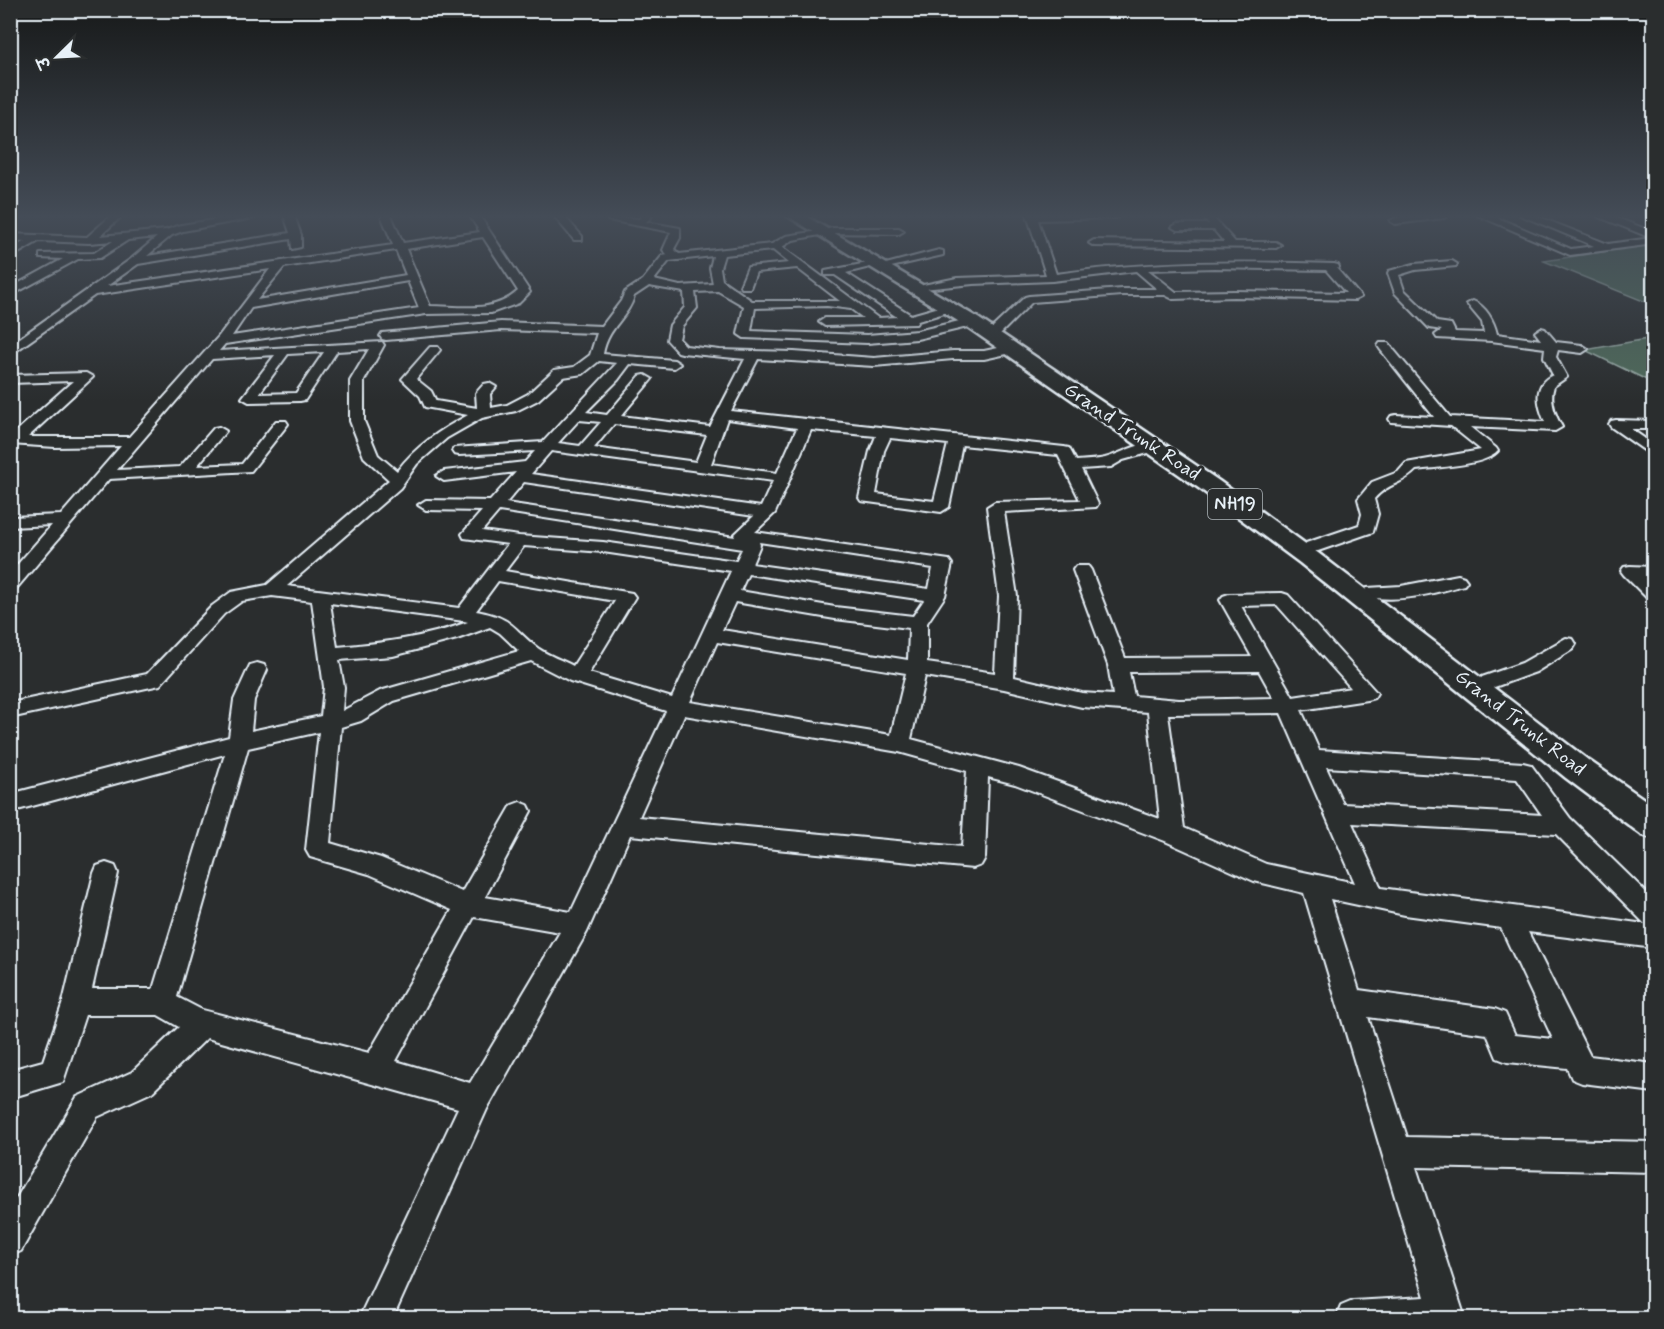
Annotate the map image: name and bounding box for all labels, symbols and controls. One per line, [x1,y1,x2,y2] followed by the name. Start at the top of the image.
[27,27,87,87] north arrow
[32,52,57,73] text: उ
[1058,376,1206,488] street label: Grand Trunk Road
[1208,489,1262,519] road number: NH19
[1449,663,1591,783] street label: Grand Trunk Road

